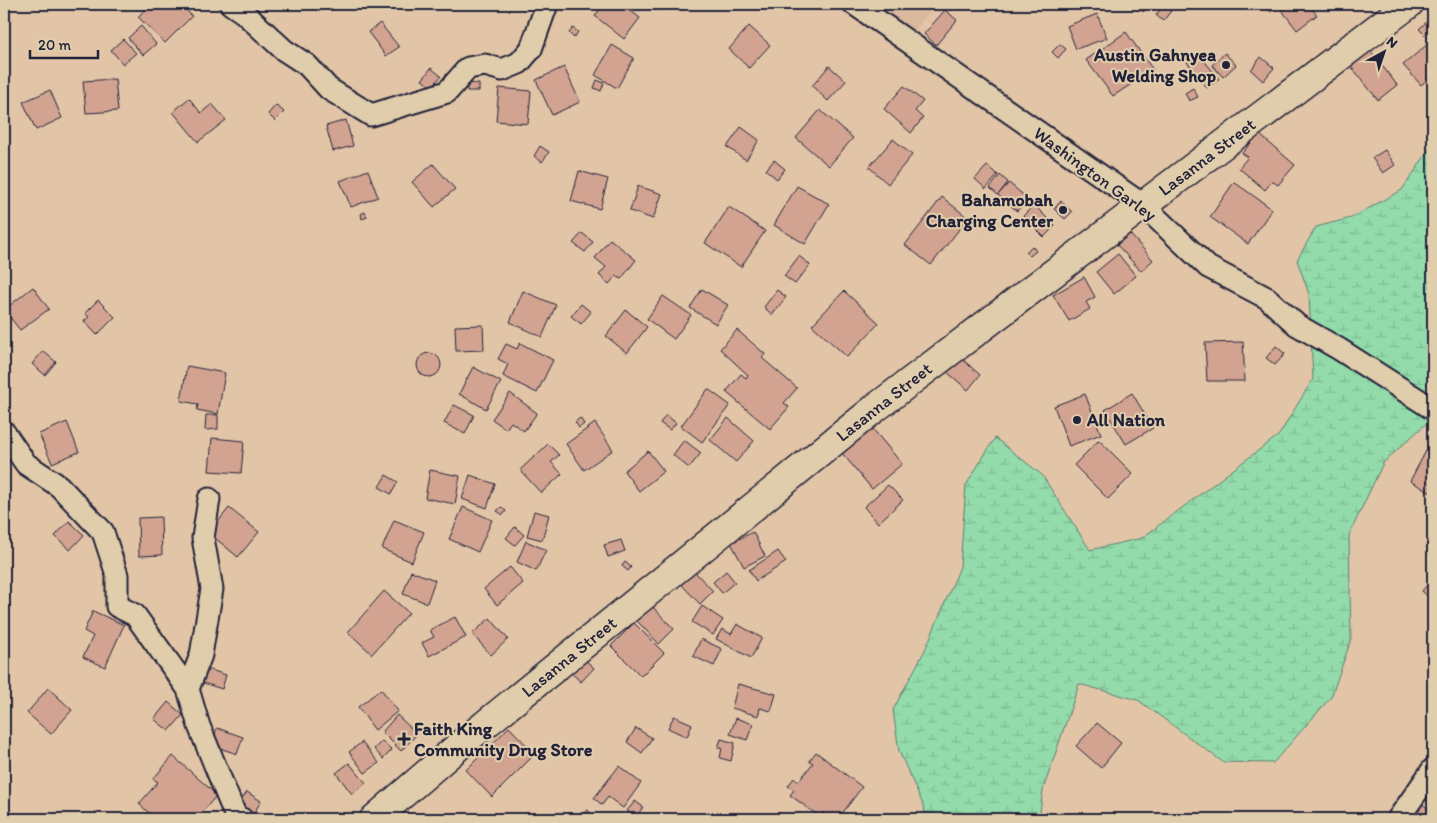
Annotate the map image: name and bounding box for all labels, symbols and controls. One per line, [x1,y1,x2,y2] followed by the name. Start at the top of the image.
[30,28,98,60] scale bar
[1360,28,1410,78] north arrow
[1383,33,1401,52] text: N
[38,36,72,54] text: 20 m
[1093,44,1216,87] place label: Austin Gahnyea Welding Shop
[1220,59,1232,71] marker: Austin Gahnyea Welding Shop
[1154,113,1260,201] street label: Lasanna Street
[1029,122,1161,226] street label: Washington Garley
[926,189,1054,232] place label: Bahamobah Charging Center
[1057,204,1069,216] marker: Bahamobah Charging Center
[831,357,937,446] street label: Lasanna Street
[1086,409,1166,431] place label: All Nation
[1071,414,1083,426] marker: All Nation
[517,612,621,702] street label: Lasanna Street
[414,718,593,761] place label: Faith King Community Drug Store
[398,733,410,745] marker: Faith King Community Drug Store

